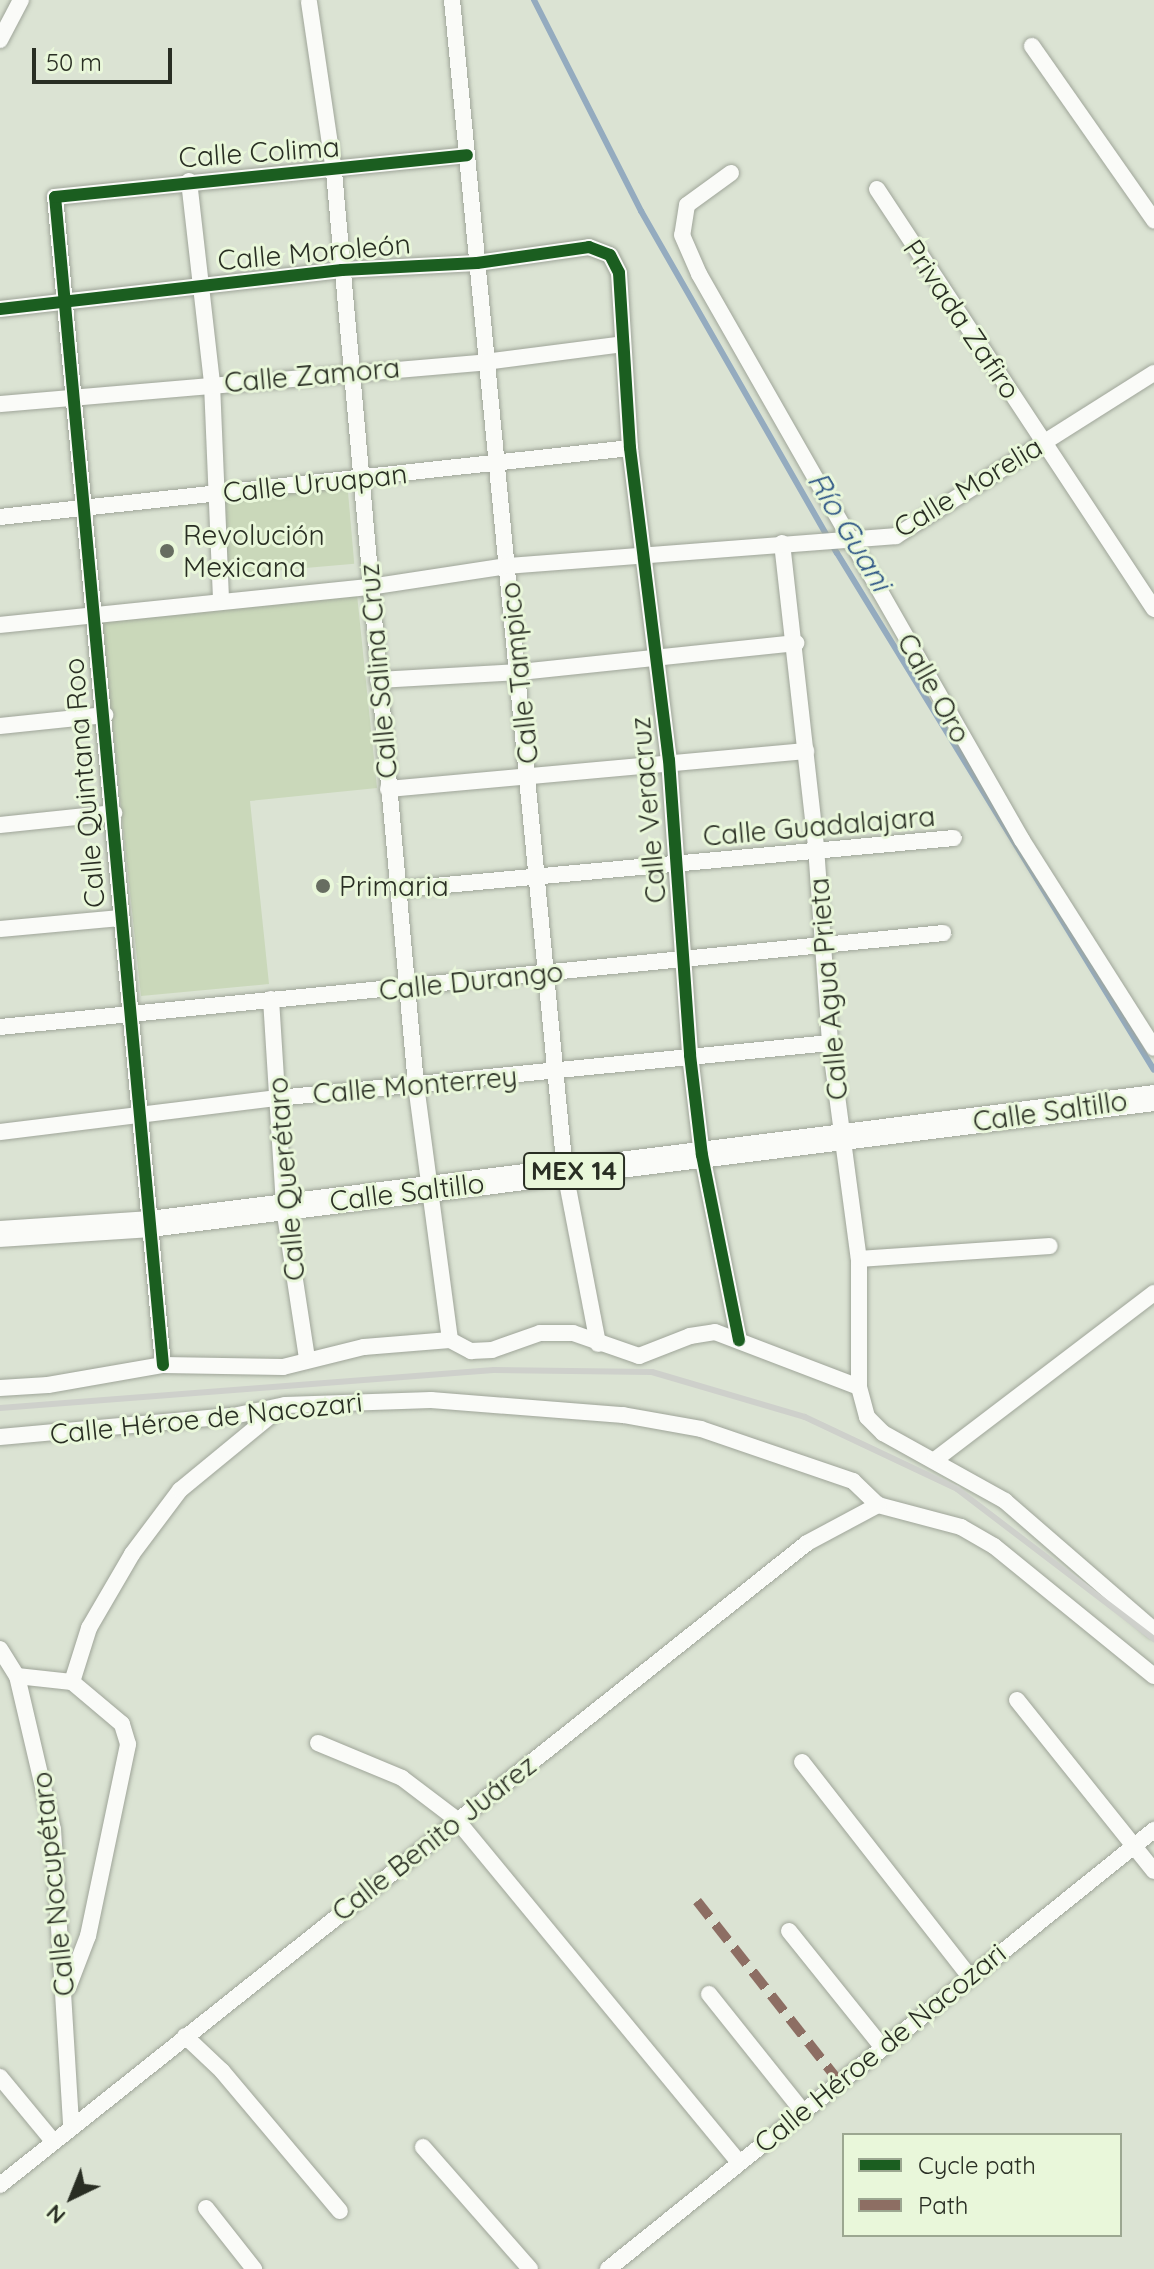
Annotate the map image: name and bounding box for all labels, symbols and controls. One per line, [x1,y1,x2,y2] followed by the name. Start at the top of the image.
[36,32,176,82] scale bar
[46,47,102,77] text: 50 m
[177,130,341,174] street label: Calle Colima
[216,227,412,277] street label: Calle Moroleón
[896,233,1028,405] street label: Privada Zafiro
[223,351,401,399] street label: Calle Zamora
[888,430,1048,544] street label: Calle Morelia
[221,457,409,509] street label: Calle Uruapan
[800,465,900,597] water label: Río Guani
[183,518,325,584] place label: Revolución Mexicana
[158,542,176,560] marker: Revolución Mexicana
[352,562,404,780] street label: Calle Salina Cruz
[493,581,545,765] street label: Calle Tampico
[890,627,978,749] street label: Calle Oro
[56,657,112,909] street label: Calle Quintana Roo
[623,715,673,905] street label: Calle Veracruz
[701,799,937,853] street label: Calle Guadalajara
[339,869,449,903] place label: Primaria
[802,876,854,1102] street label: Calle Agua Prieta
[314,877,332,895] marker: Primaria
[377,955,565,1007] street label: Calle Durango
[311,1059,519,1111] street label: Calle Monterrey
[260,1076,312,1282] street label: Calle Querétaro
[971,1084,1129,1138] street label: Calle Saltillo
[522,1149,626,1193] road number: MEX 14
[328,1166,486,1218] street label: Calle Saltillo
[48,1385,364,1451] street label: Calle Héroe de Nacozari
[325,1748,543,1928] street label: Calle Benito Juárez
[25,1770,81,1998] street label: Calle Nocupétaro
[747,1936,1013,2160] street label: Calle Héroe de Nacozari
[842,2133,1122,2237] legend
[918,2150,1036,2180] text: Cycle path
[32,2157,112,2237] north arrow
[918,2190,969,2220] text: Path
[40,2199,71,2230] text: N

